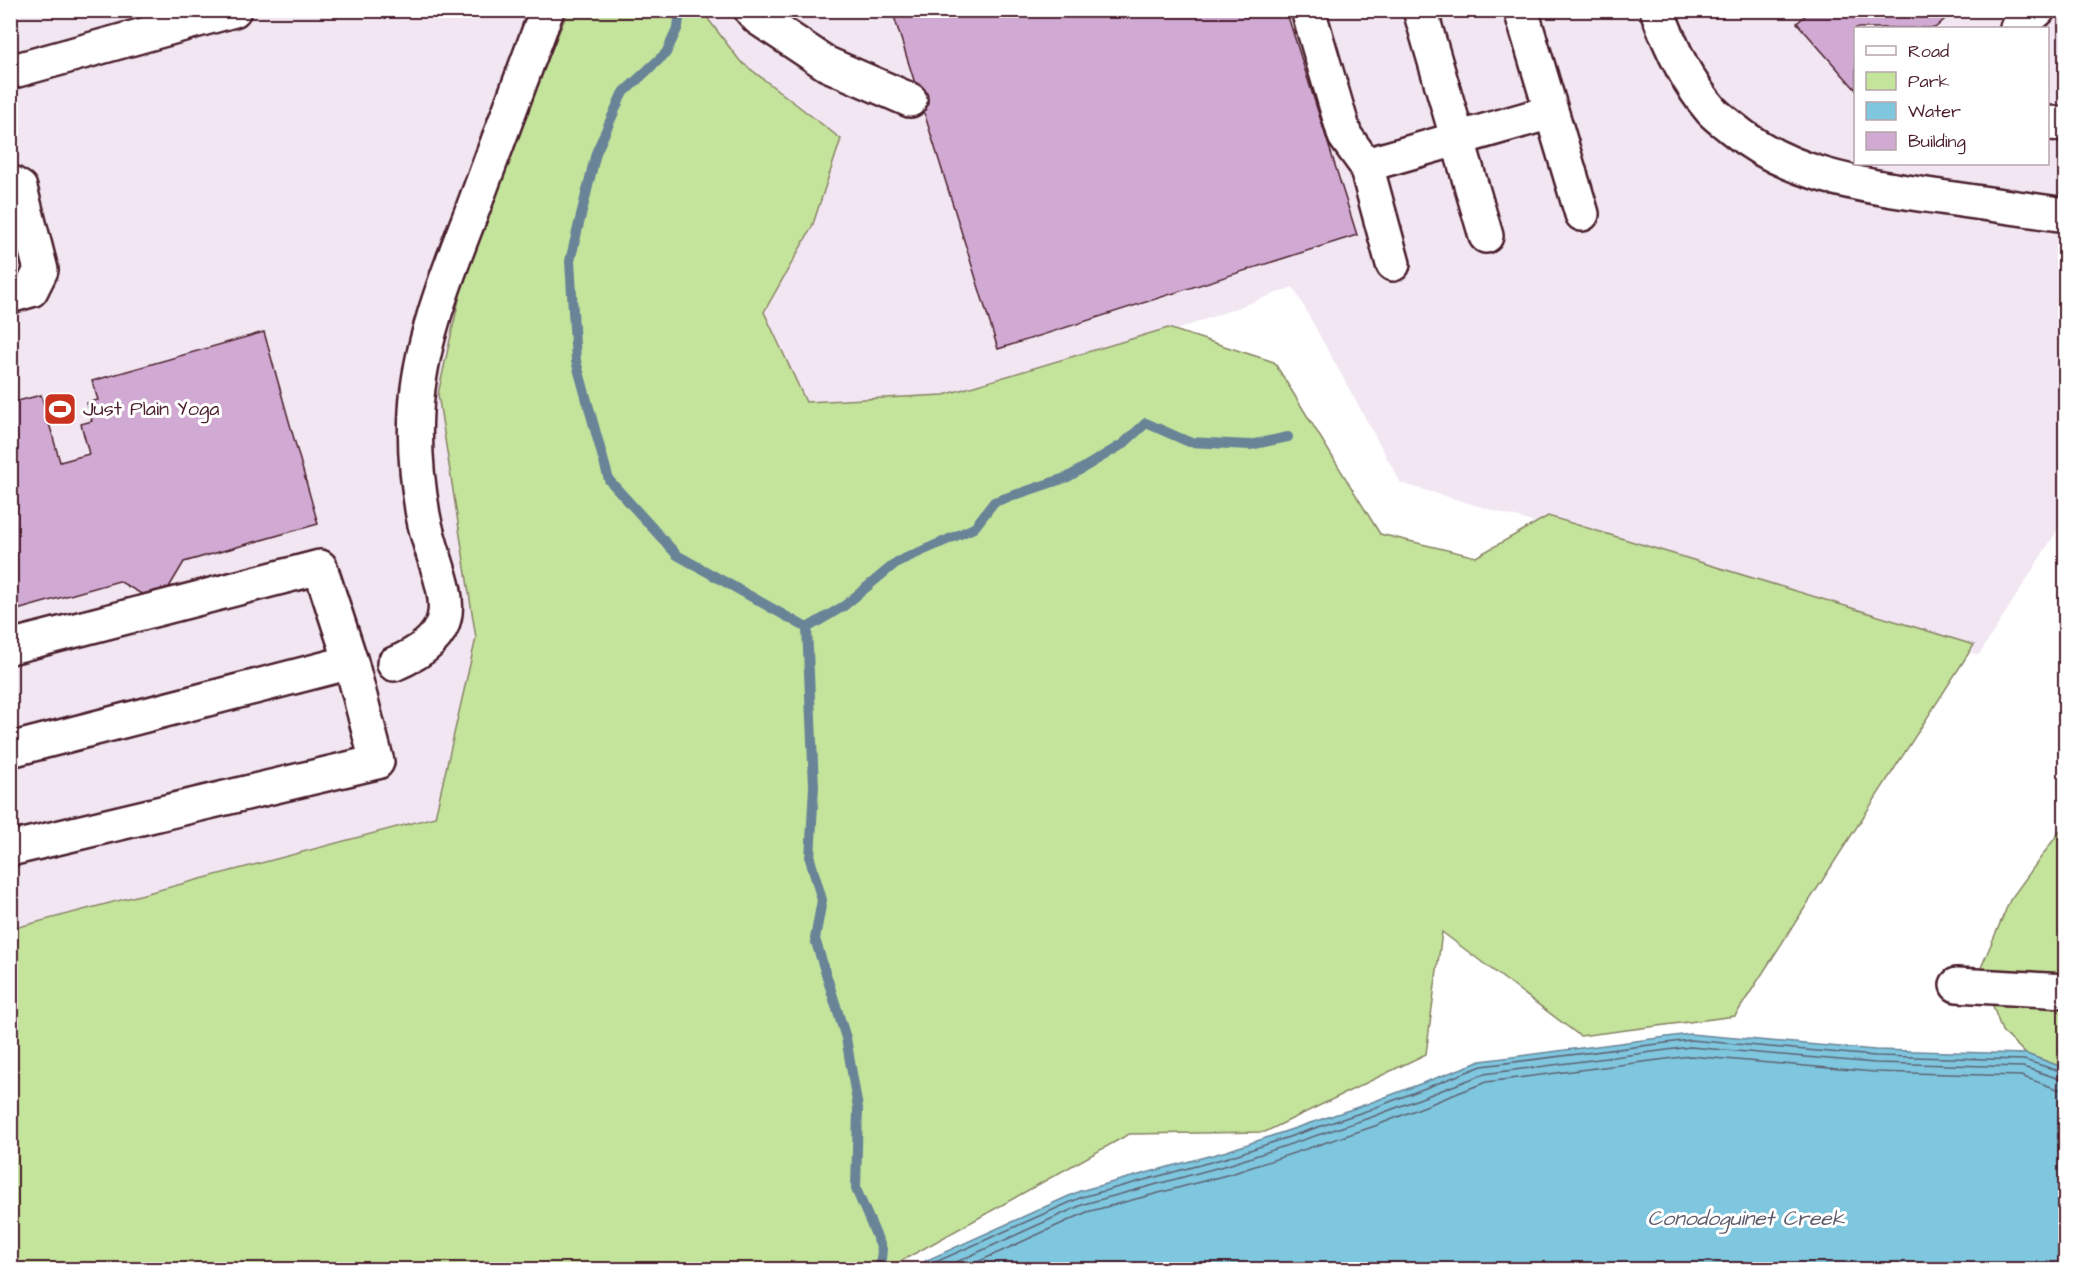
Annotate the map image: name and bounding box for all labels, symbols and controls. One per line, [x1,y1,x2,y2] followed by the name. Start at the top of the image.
[1854,27,2049,165] legend
[1908,39,1949,64] text: Road
[1908,69,1950,94] text: Park
[1908,99,1961,124] text: Water
[1908,129,1966,155] text: Building
[42,391,78,427] sports icon: Just Plain Yoga
[83,395,219,424] place label: Just Plain Yoga
[1647,1204,1846,1234] water label: Conodoguinet Creek

